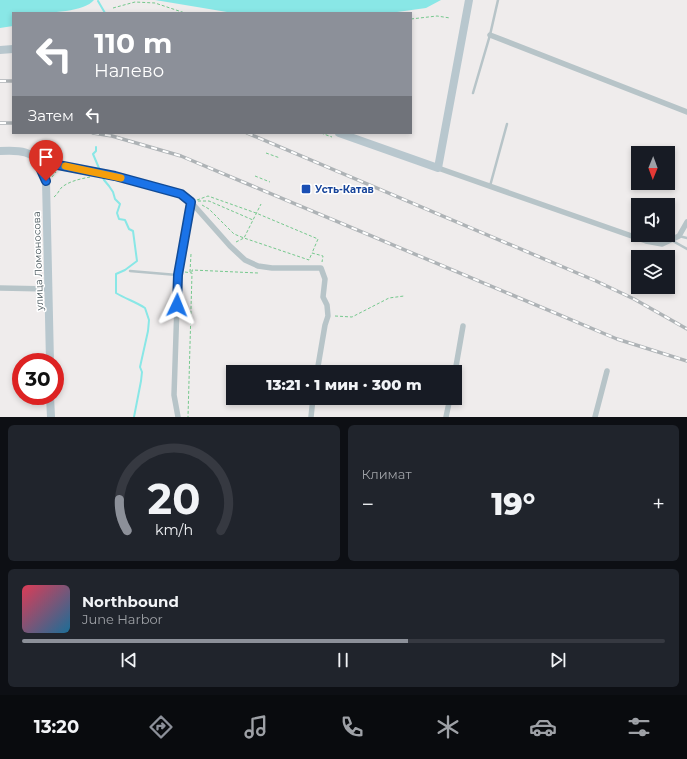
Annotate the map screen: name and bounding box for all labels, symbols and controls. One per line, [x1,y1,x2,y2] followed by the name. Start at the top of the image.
[94,26,172,60] text: 110 m
[28,28,80,80] icon: left
[94,60,164,82] text: Налево
[82,104,104,126] icon: left
[28,106,74,125] text: Затем
[29,140,63,181] pin
[35,146,57,168] icon: arrive
[631,146,675,190] north arrow
[631,146,675,294] map controls
[300,183,312,195] marker: Усть-Катав
[315,183,374,196] place label: Усть-Катав
[631,198,675,242] button: sound
[30,211,46,312] street label: улица Ломоносова
[631,250,675,294] button: layers
[156,284,198,326] position arrow
[12,353,64,405] speed limit sign: 30
[266,375,422,394] text: 13:21 · 1 мин · 300 m
[362,466,412,482] text: Климат
[147,474,200,524] text: 20
[491,486,535,523] text: 19°
[362,491,374,518] text: −
[652,491,665,518] text: +
[155,521,193,539] text: km/h
[82,592,179,611] text: Northbound
[82,611,163,627] text: June Harbor
[118,649,140,671] icon: previous
[332,649,354,671] icon: pause
[547,649,569,671] icon: next
[147,713,175,741] icon: directions
[242,713,270,741] icon: music
[338,713,366,741] icon: phone
[434,713,462,741] icon: climate
[529,713,557,741] icon: car
[625,713,653,741] icon: filters
[34,716,79,738] text: 13:20

